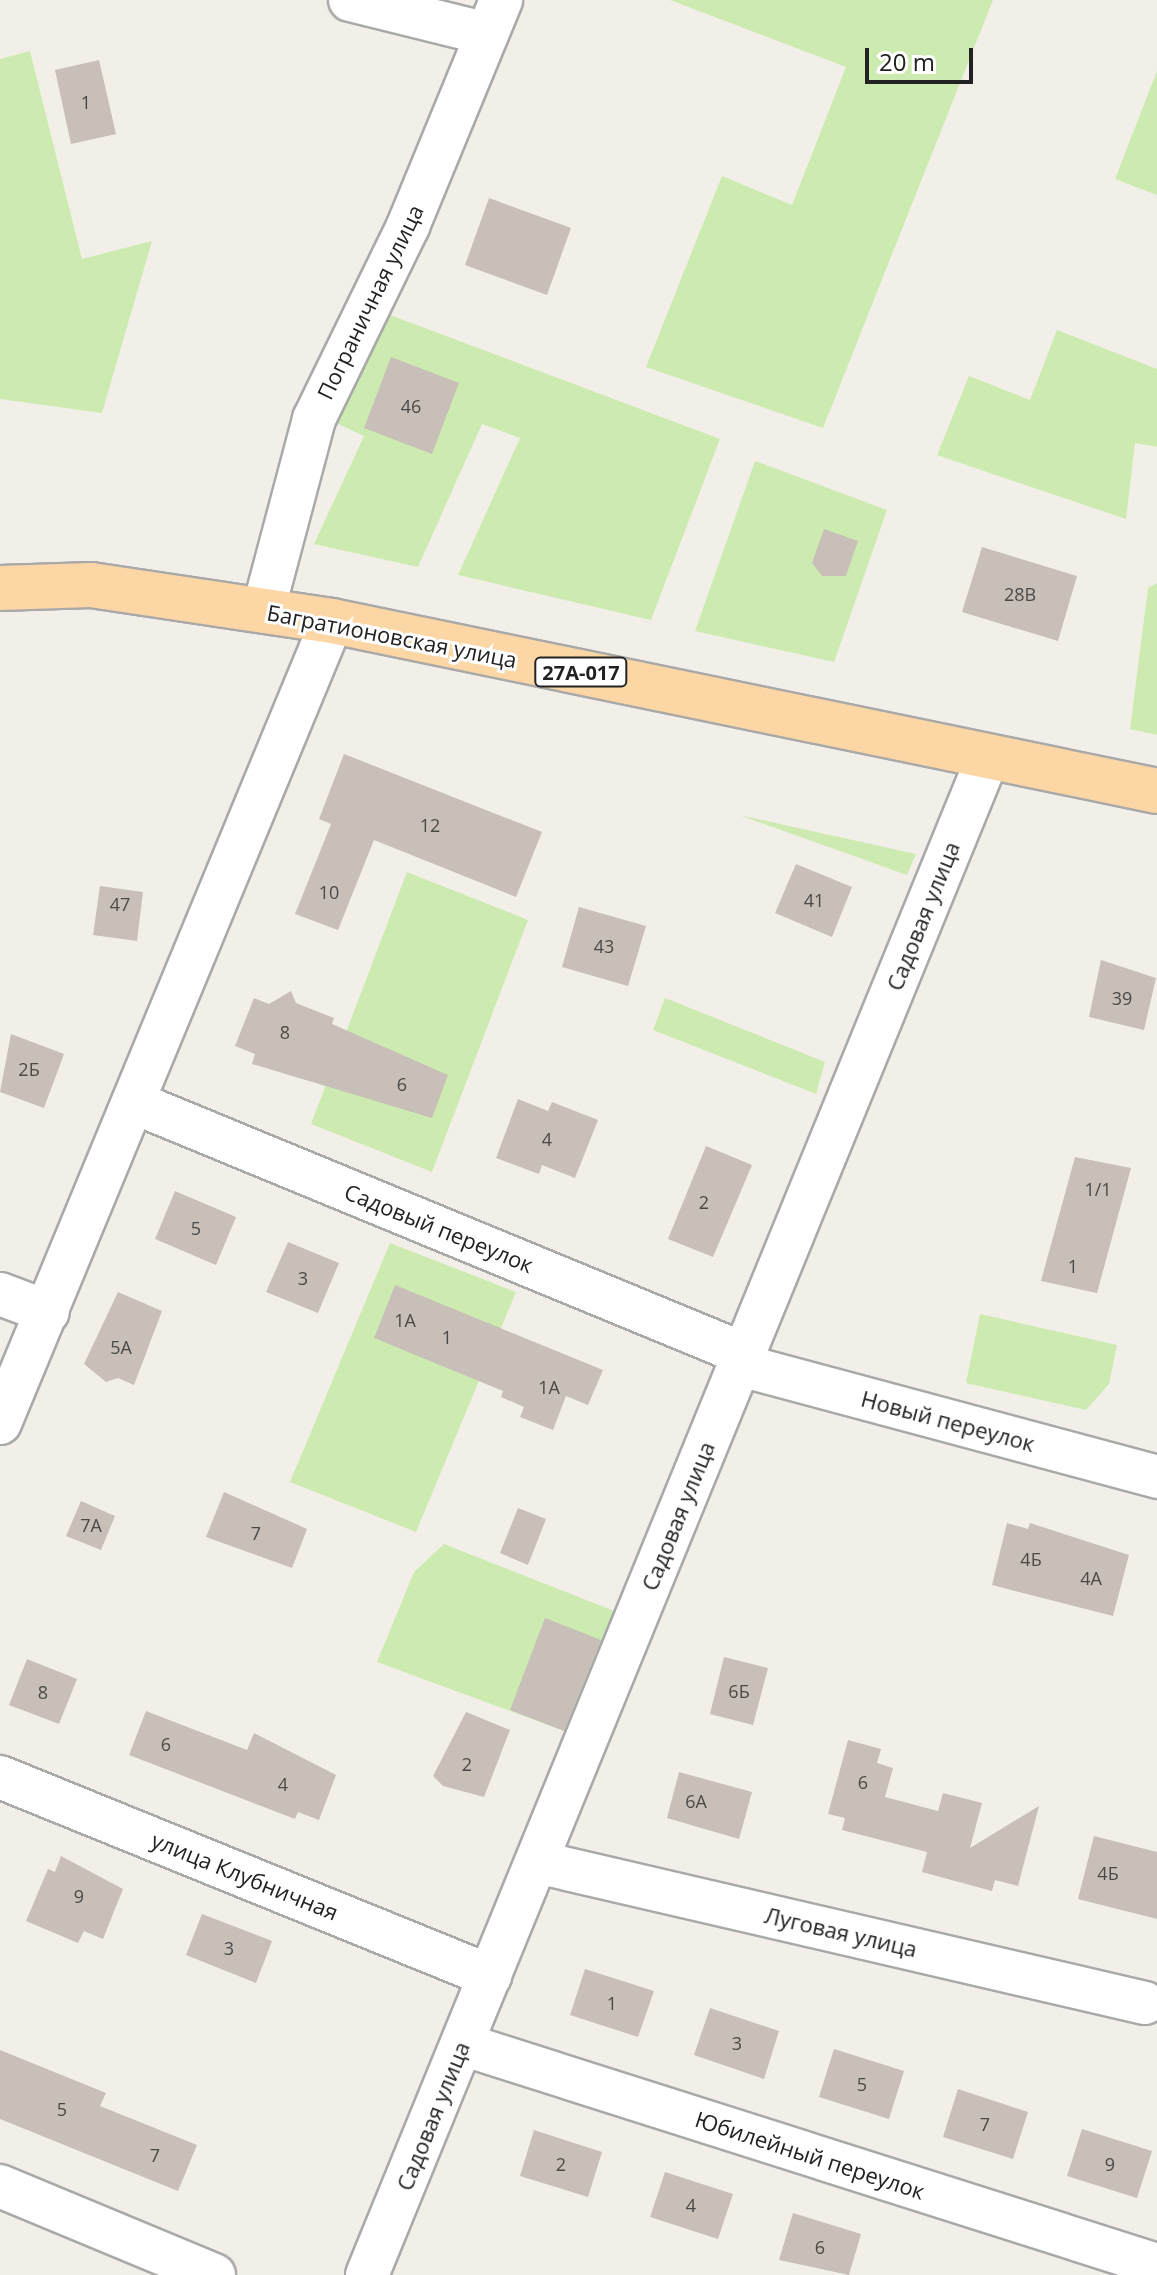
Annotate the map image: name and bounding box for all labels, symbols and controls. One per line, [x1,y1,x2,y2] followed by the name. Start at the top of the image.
[869,32,977,82] scale bar
[879,45,935,78] text: 20 m
[81,91,91,113] house number: 1
[311,200,429,404] street label: Пограничная улица
[401,395,421,417] house number: 46
[1004,583,1036,605] house number: 28В
[265,599,519,673] street label: Багратионовская улица
[533,656,629,688] road number: 27А-017
[420,814,440,836] house number: 12
[881,838,965,994] street label: Садовая улица
[319,881,339,903] house number: 10
[804,889,824,911] house number: 41
[110,893,130,915] house number: 47
[594,935,614,957] house number: 43
[1112,987,1132,1009] house number: 39
[280,1021,290,1043] house number: 8
[18,1058,40,1080] house number: 2Б
[397,1073,407,1095] house number: 6
[542,1128,552,1150] house number: 4
[341,1178,537,1278] street label: Садовый переулок
[1084,1178,1112,1200] house number: 1/1
[699,1191,709,1213] house number: 2
[191,1217,201,1239] house number: 5
[1068,1255,1078,1277] house number: 1
[298,1267,308,1289] house number: 3
[394,1309,416,1331] house number: 1А
[442,1326,452,1348] house number: 1
[110,1336,132,1358] house number: 5А
[538,1376,560,1398] house number: 1А
[858,1385,1038,1457] street label: Новый переулок
[636,1438,720,1594] street label: Садовая улица
[80,1514,102,1536] house number: 7А
[251,1522,261,1544] house number: 7
[1020,1548,1042,1570] house number: 4Б
[1080,1567,1102,1589] house number: 4А
[728,1680,750,1702] house number: 6Б
[38,1681,48,1703] house number: 8
[161,1733,171,1755] house number: 6
[462,1753,472,1775] house number: 2
[858,1771,868,1793] house number: 6
[278,1773,288,1795] house number: 4
[685,1790,707,1812] house number: 6А
[148,1826,342,1926] street label: улица Клубничная
[1097,1862,1119,1884] house number: 4Б
[74,1885,84,1907] house number: 9
[762,1902,920,1962] street label: Луговая улица
[224,1937,234,1959] house number: 3
[607,1992,617,2014] house number: 1
[732,2032,742,2054] house number: 3
[391,2038,475,2194] street label: Садовая улица
[857,2073,867,2095] house number: 5
[57,2098,67,2120] house number: 5
[692,2105,928,2205] street label: Юбилейный переулок
[980,2113,990,2135] house number: 7
[150,2144,160,2166] house number: 7
[556,2153,566,2175] house number: 2
[1105,2153,1115,2175] house number: 9
[686,2194,696,2216] house number: 4
[815,2236,825,2258] house number: 6

